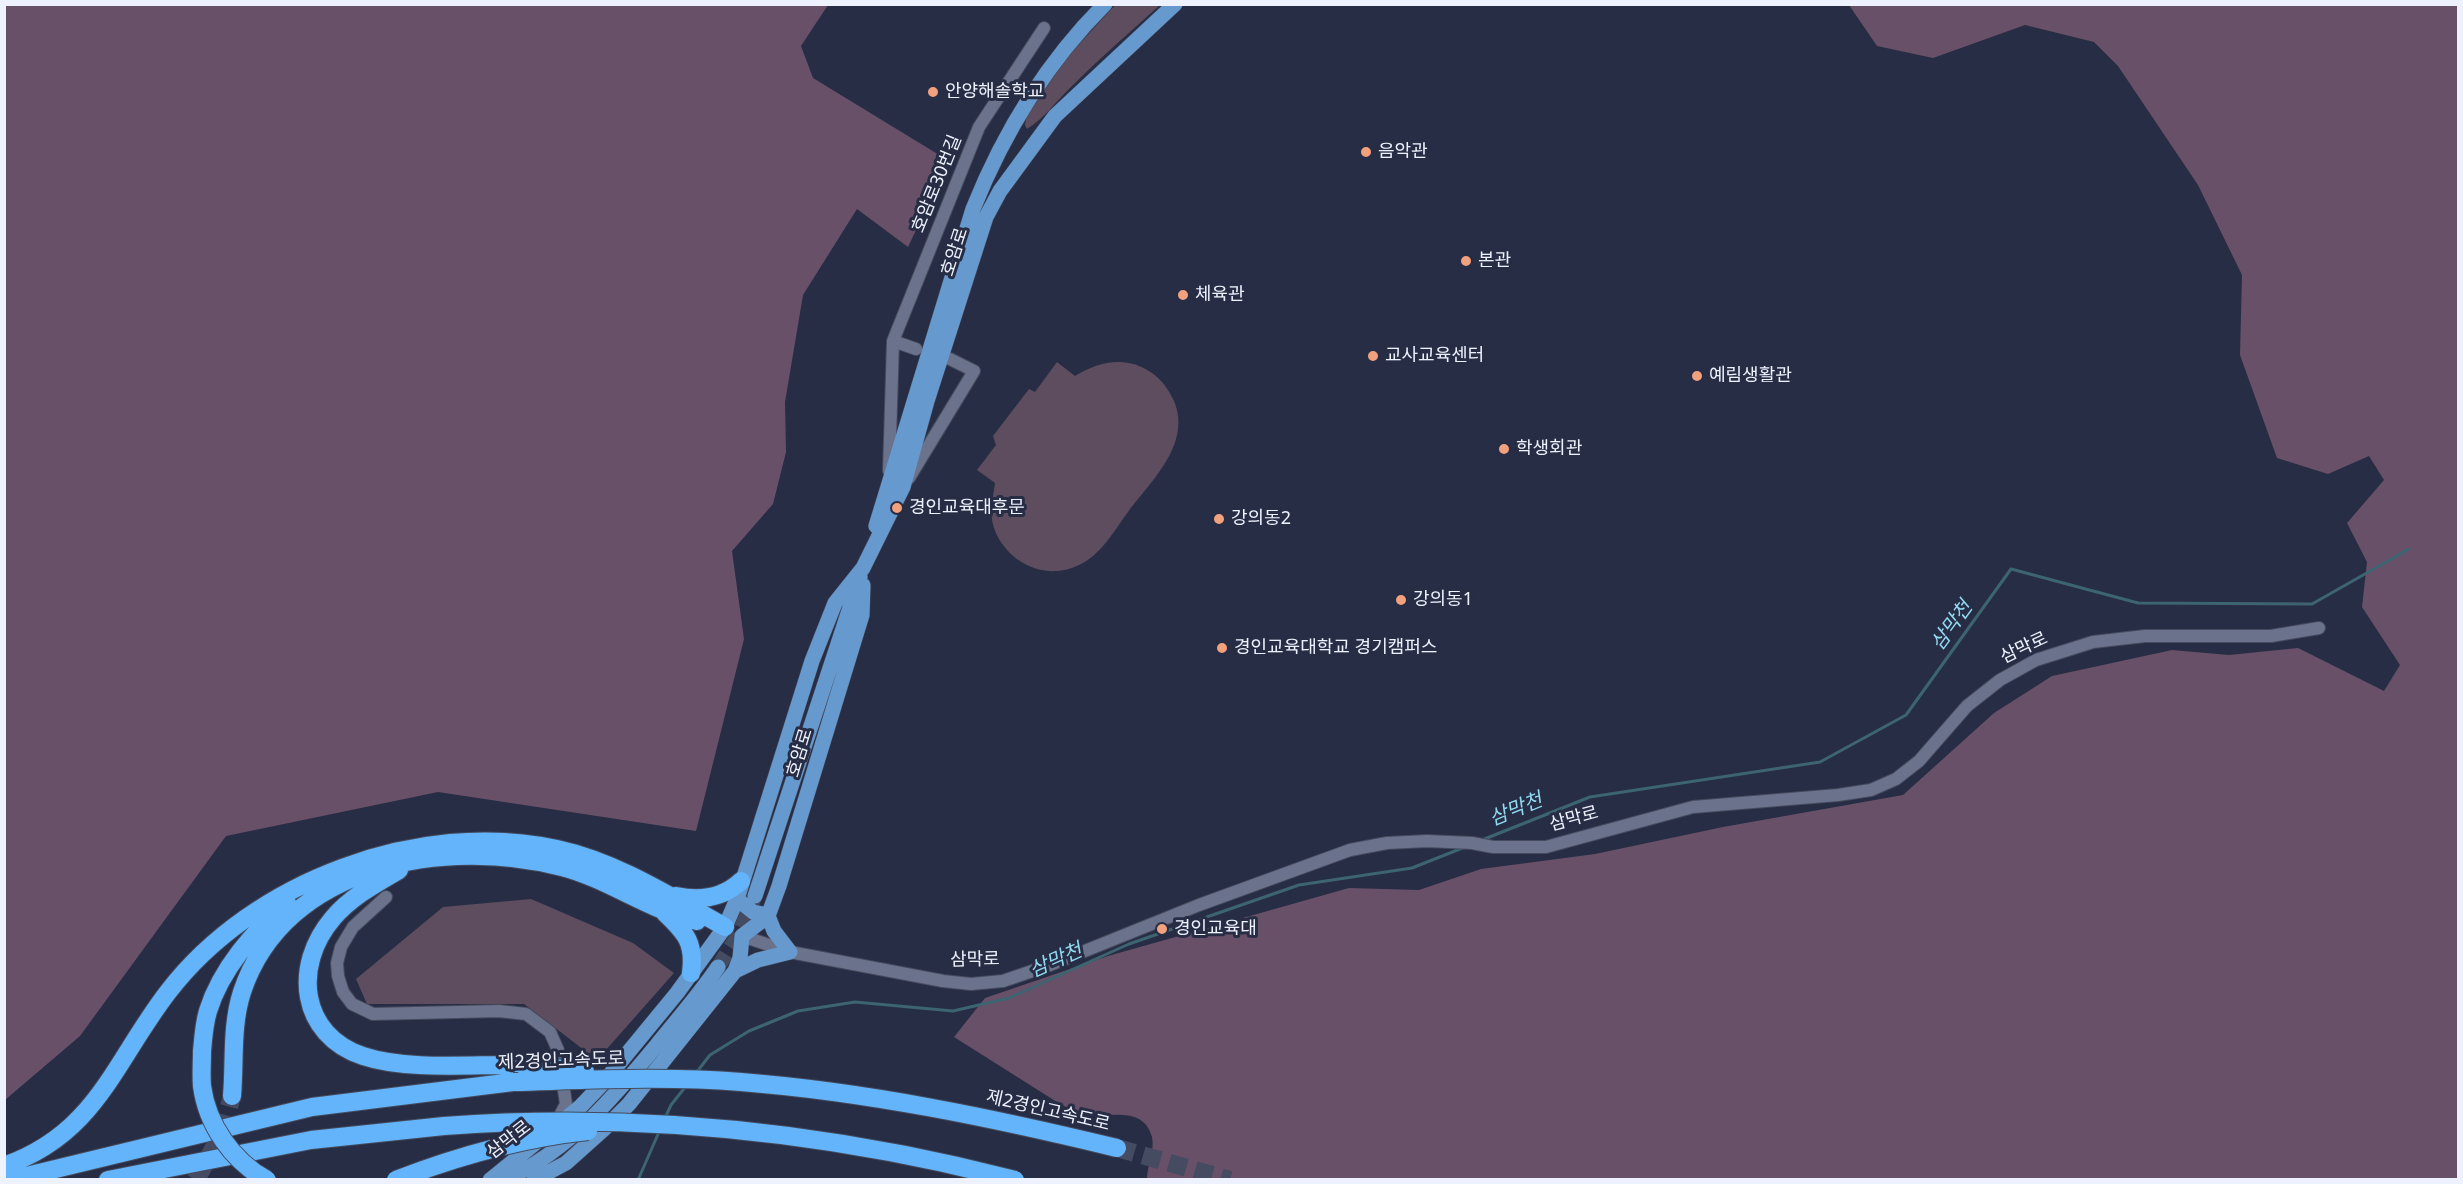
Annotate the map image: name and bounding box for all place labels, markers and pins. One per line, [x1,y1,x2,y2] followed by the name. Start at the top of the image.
[945,81,1044,103] place label: 안양해솔학교
[926,85,940,99] marker: 안양해솔학교
[1378,141,1428,163] place label: 음악관
[1359,145,1373,159] marker: 음악관
[1478,250,1511,272] place label: 본관
[1459,254,1473,268] marker: 본관
[1195,284,1245,306] place label: 체육관
[1176,288,1190,302] marker: 체육관
[1385,345,1484,367] place label: 교사교육센터
[1366,349,1380,363] marker: 교사교육센터
[1709,365,1792,387] place label: 예림생활관
[1690,369,1704,383] marker: 예림생활관
[1516,438,1582,460] place label: 학생회관
[1497,442,1511,456] marker: 학생회관
[909,497,1025,519] place label: 경인교육대후문
[890,501,904,515] marker: 경인교육대후문
[1231,508,1291,530] place label: 강의동2
[1212,512,1226,526] marker: 강의동2
[1413,589,1473,611] place label: 강의동1
[1394,593,1408,607] marker: 강의동1
[1234,637,1437,659] place label: 경인교육대학교 경기캠퍼스
[1215,641,1229,655] marker: 경인교육대학교 경기캠퍼스
[1174,918,1257,940] place label: 경인교육대
[1155,922,1169,936] marker: 경인교육대

